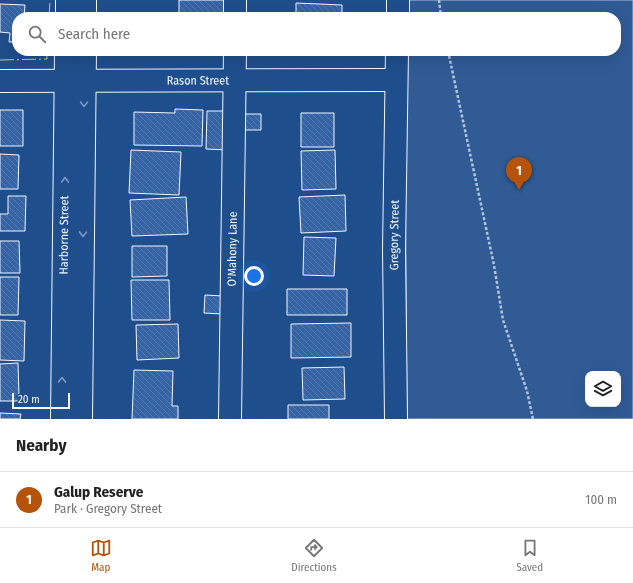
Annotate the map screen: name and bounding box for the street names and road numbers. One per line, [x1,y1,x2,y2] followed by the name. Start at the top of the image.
[167,73,229,88] street label: Rason Street
[57,195,71,275] street label: Harborne Street
[387,200,402,270] street label: Gregory Street
[225,211,240,287] street label: O'Mahony Lane

